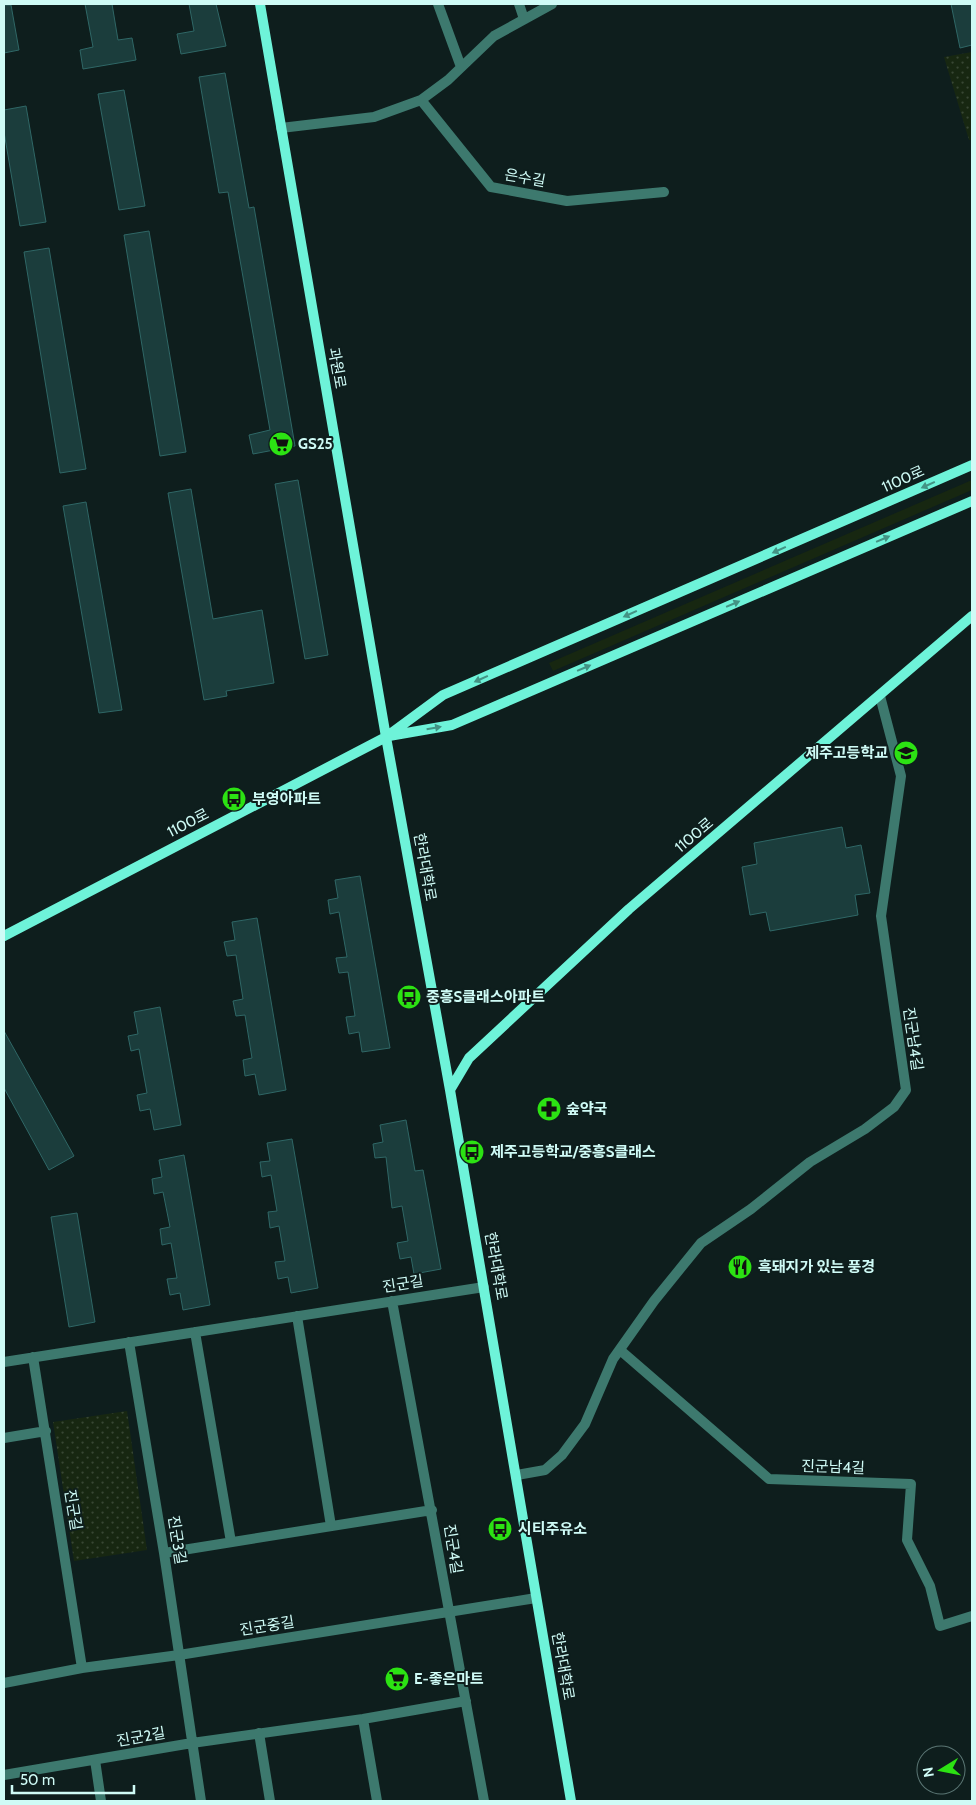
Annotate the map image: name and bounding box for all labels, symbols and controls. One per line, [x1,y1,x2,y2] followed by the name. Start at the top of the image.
[503,166,547,190] street label: 은수길
[325,346,349,390] street label: 과원로
[268,431,294,457] supermarket icon: GS25
[298,435,333,453] place label: GS25
[879,462,927,496] street label: 1100로
[921,481,935,489] one-way arrow
[876,535,890,543] one-way arrow
[772,546,786,554] one-way arrow
[726,599,740,607] one-way arrow
[623,611,637,619] one-way arrow
[577,664,591,672] one-way arrow
[474,676,488,684] one-way arrow
[426,724,442,732] one-way arrow
[893,740,919,766] school or university icon: 제주고등학교
[805,744,888,762] place label: 제주고등학교
[221,786,247,812] bus stop icon: 부영아파트
[252,790,321,808] place label: 부영아파트
[164,805,212,841] street label: 1100로
[671,814,717,856] street label: 1100로
[410,831,440,903] street label: 한라대학로
[396,984,422,1010] bus stop icon: 중흥S클래스아파트
[426,988,545,1006] place label: 중흥S클래스아파트
[900,1006,926,1072] street label: 진군남4길
[536,1096,562,1122] pharmacy icon: 숲약국
[566,1100,608,1118] place label: 숲약국
[459,1139,485,1165] bus stop icon: 제주고등학교/중흥S클래스
[490,1143,656,1161] place label: 제주고등학교/중흥S클래스
[481,1230,511,1302] street label: 한라대학로
[727,1254,753,1280] restaurant icon: 흑돼지가 있는 풍경
[758,1258,875,1276] place label: 흑돼지가 있는 풍경
[381,1272,425,1296] street label: 진군길
[801,1457,865,1477] street label: 진군남4길
[61,1488,85,1532] street label: 진군길
[164,1514,190,1566] street label: 진군3길
[487,1516,513,1542] bus stop icon: 시티주유소
[518,1520,587,1538] place label: 시티주유소
[440,1523,466,1575] street label: 진군4길
[238,1613,296,1639] street label: 진군중길
[548,1630,578,1702] street label: 한라대학로
[384,1666,410,1692] supermarket icon: E-좋은마트
[414,1670,484,1688] place label: E-좋은마트
[115,1724,167,1750] street label: 진군2길
[916,1745,966,1795] north arrow
[12,1762,135,1794] scale bar
[918,1766,938,1779] text: N
[20,1771,55,1789] text: 50 m

